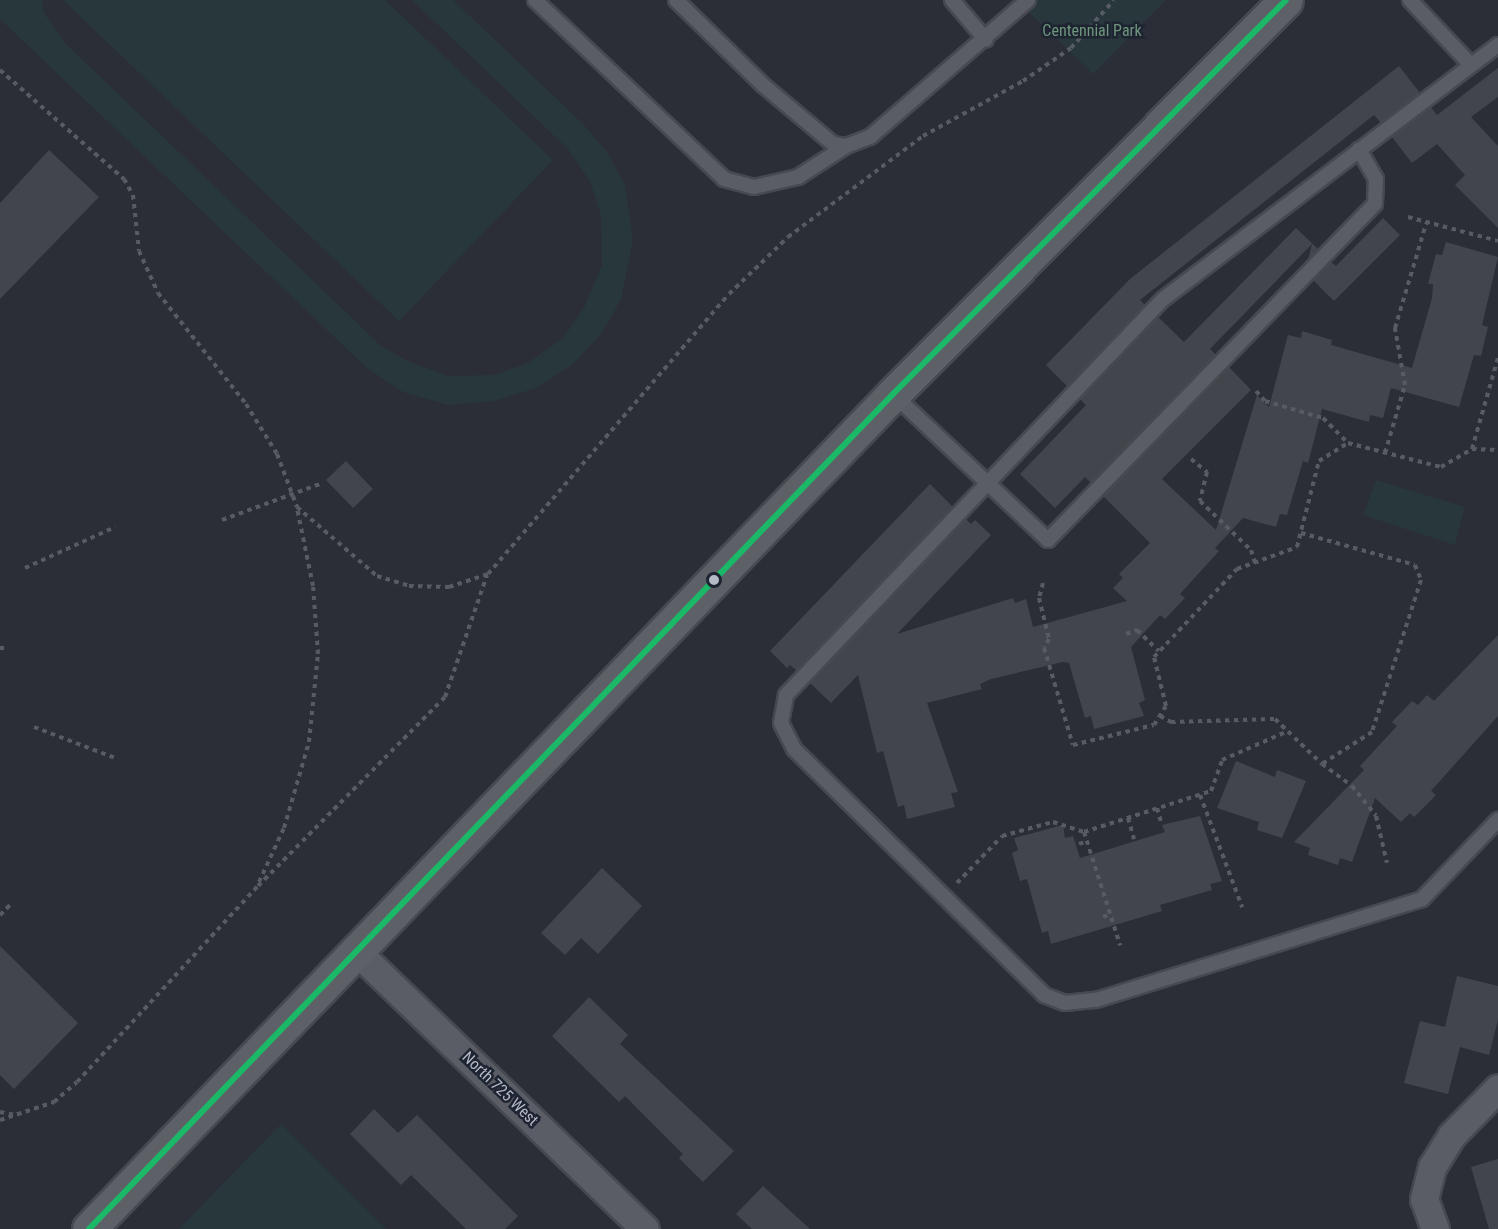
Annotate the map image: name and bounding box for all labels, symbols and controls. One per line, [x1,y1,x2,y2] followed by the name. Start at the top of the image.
[1042,21,1142,41] park label: Centennial Park
[708,574,720,586] unlabelled marker
[458,1048,542,1130] street label: North 725 West

